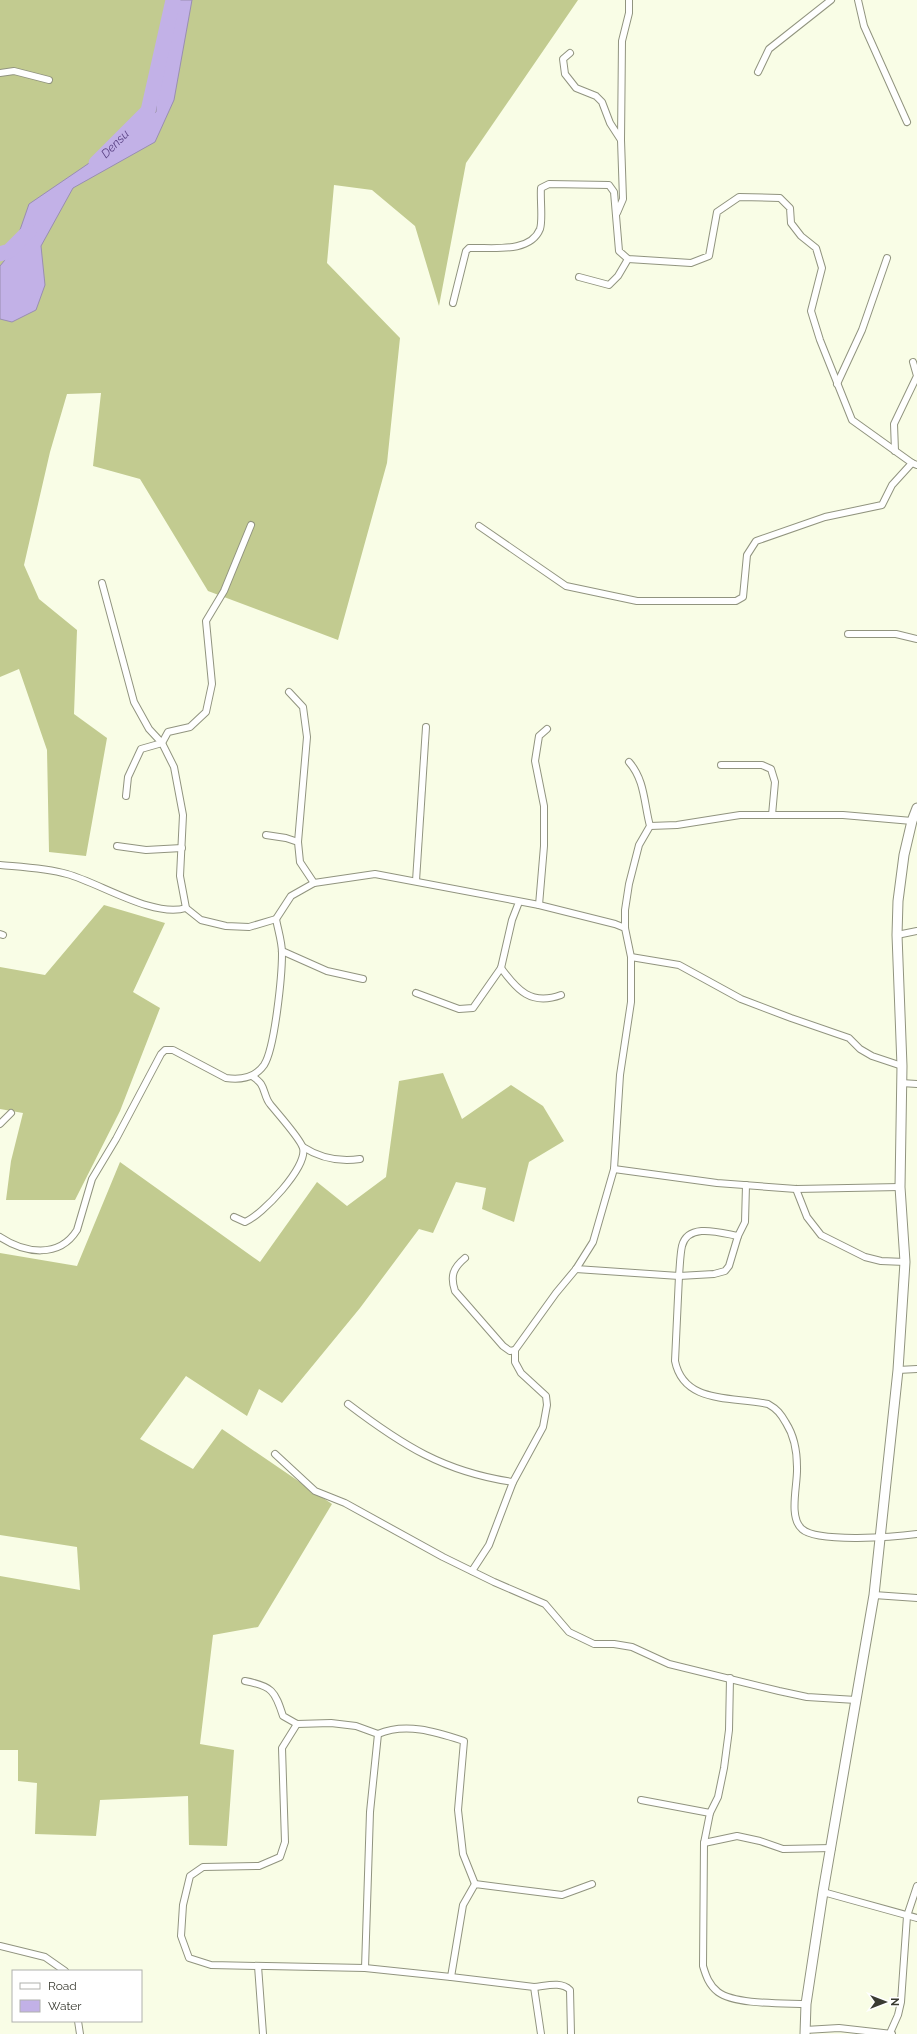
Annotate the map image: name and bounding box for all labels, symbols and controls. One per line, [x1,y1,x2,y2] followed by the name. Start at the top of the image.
[98,127,132,161] water label: Densu
[12,1970,142,2022] legend
[48,1979,77,1993] text: Road
[865,1982,905,2022] north arrow
[888,1998,901,2006] text: N
[48,1999,82,2013] text: Water

